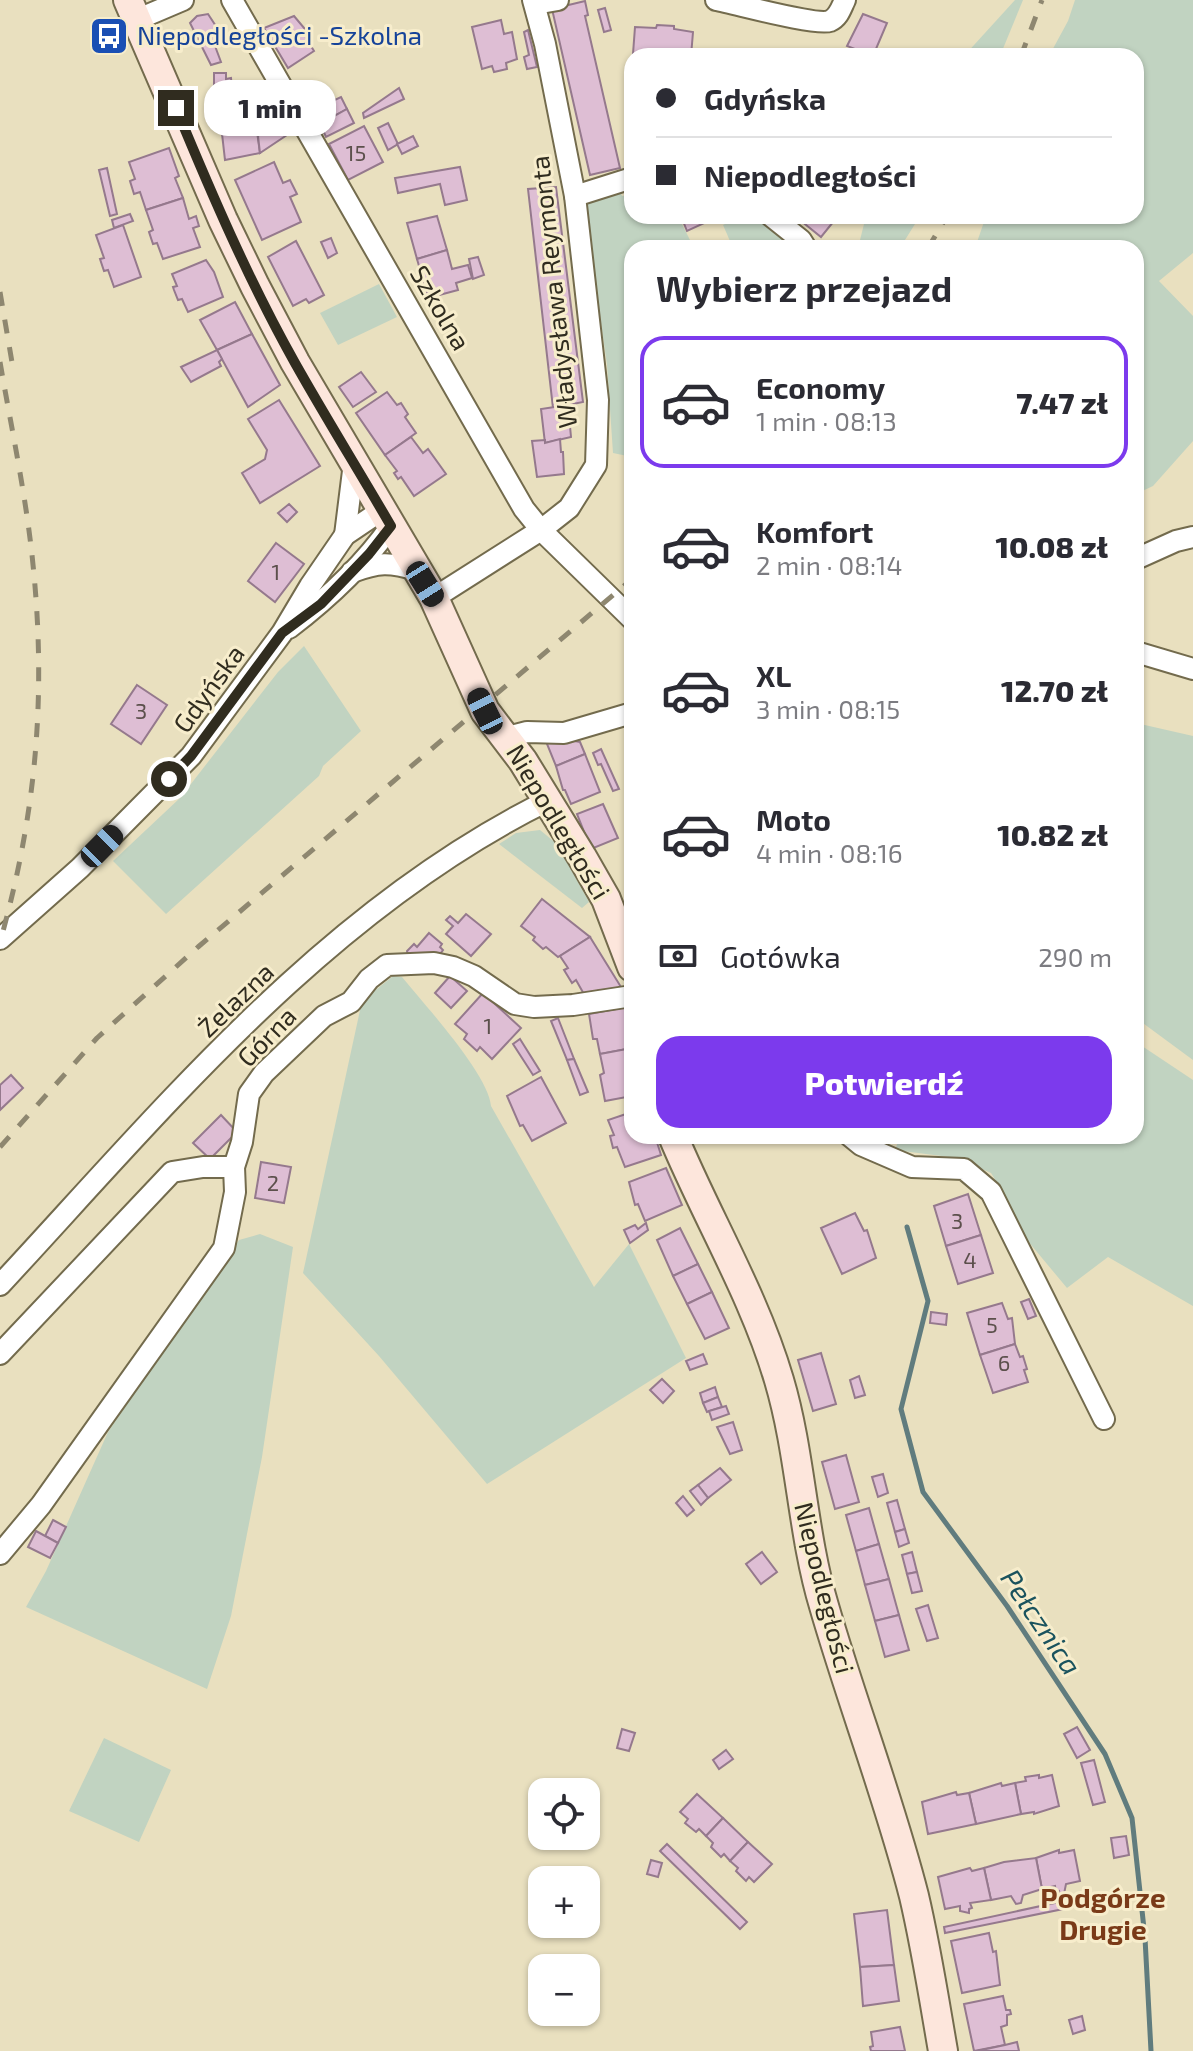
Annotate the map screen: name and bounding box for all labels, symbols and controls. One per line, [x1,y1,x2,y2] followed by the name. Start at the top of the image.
[88,15,130,57] bus stop icon: Niepodległości -Szkolna
[137,19,422,50] place label: Niepodległości -Szkolna
[204,80,336,136] callout: 1 min
[704,80,826,116] text: Gdyńska
[158,90,194,126] route end
[238,92,302,123] text: 1 min
[346,139,366,165] house number: 15
[523,154,582,430] street label: Władysława Reymonta
[704,157,917,193] text: Niepodległości
[405,259,478,355] street label: Szkolna
[656,266,952,309] text: Wybierz przejazd
[660,366,732,438] icon: car
[756,369,885,405] text: Economy
[1016,384,1108,420] text: 7.47 zł
[756,405,897,436] text: 1 min · 08:13
[660,510,732,582] icon: car
[756,513,873,549] text: Komfort
[996,528,1108,564] text: 10.08 zł
[756,549,902,580] text: 2 min · 08:14
[402,557,448,611] car
[272,558,280,584] house number: 1
[166,638,250,738] street label: Gdyńska
[660,654,732,726] icon: car
[756,657,791,693] text: XL
[1001,672,1108,708] text: 12.70 zł
[464,684,506,738] car
[756,693,900,724] text: 3 min · 08:15
[135,697,147,723] house number: 3
[501,738,618,904] street label: Niepodległości
[151,761,187,797] route start
[660,798,732,870] icon: car
[756,801,831,837] text: Moto
[997,816,1108,852] text: 10.82 zł
[77,821,127,871] car
[756,837,903,868] text: 4 min · 08:16
[656,934,700,978] icon: cash
[720,938,841,974] text: Gotówka
[1038,941,1112,972] text: 290 m
[191,955,279,1042] street label: Żelazna
[230,1000,302,1072] street label: Górna
[484,1012,492,1038] house number: 1
[656,1036,1112,1128] button: Potwierdź
[267,1169,279,1195] house number: 2
[951,1207,963,1233] house number: 3
[963,1246,977,1272] house number: 4
[986,1311,998,1337] house number: 5
[998,1349,1010,1375] house number: 6
[789,1499,862,1676] street label: Niepodległości
[994,1562,1089,1681] water label: Pełcznica
[528,1778,600,2026] map controls
[528,1778,600,1850] button: locate
[528,1866,600,1938] button: +
[1040,1880,1166,1946] district label: Podgórze Drugie
[528,1954,600,2026] button: −

